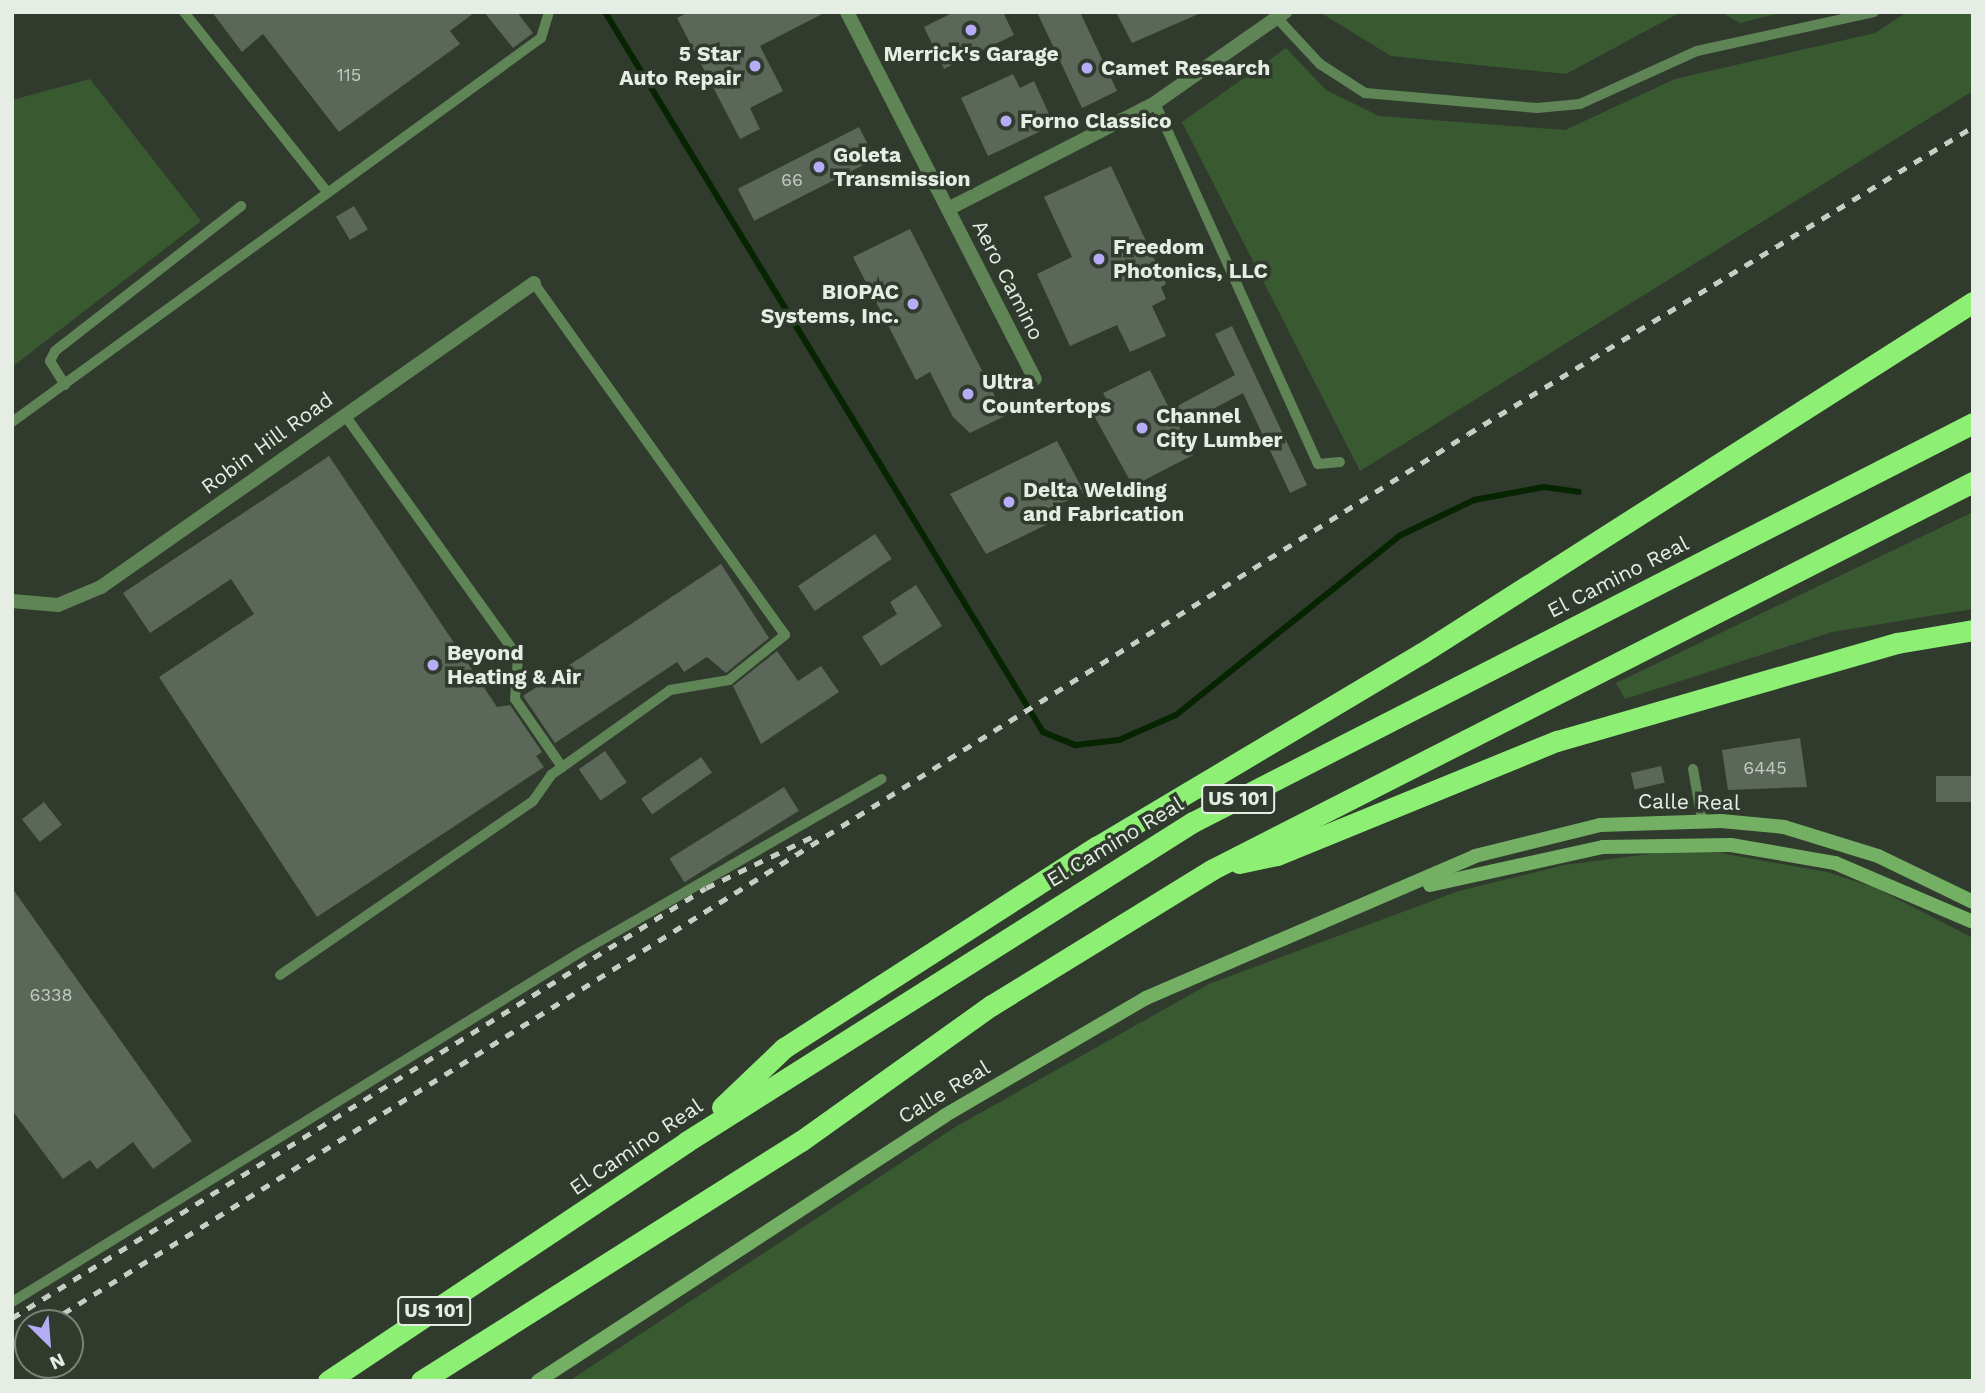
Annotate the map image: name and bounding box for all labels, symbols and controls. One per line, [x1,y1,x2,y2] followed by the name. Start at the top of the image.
[963,22,979,38] marker: Merrick's Garage
[619,41,741,91] place label: 5 Star Auto Repair
[883,41,1059,67] place label: Merrick's Garage
[1101,55,1270,81] place label: Camet Research
[747,58,763,74] marker: 5 Star Auto Repair
[1079,60,1095,76] marker: Camet Research
[337,64,361,86] house number: 115
[1020,108,1171,134] place label: Forno Classico
[998,113,1014,129] marker: Forno Classico
[833,142,971,192] place label: Goleta Transmission
[811,159,827,175] marker: Goleta Transmission
[781,169,803,191] house number: 66
[967,216,1049,344] street label: Aero Camino
[1113,234,1268,284] place label: Freedom Photonics, LLC
[1091,251,1107,267] marker: Freedom Photonics, LLC
[761,279,899,329] place label: BIOPAC Systems, Inc.
[905,296,921,312] marker: BIOPAC Systems, Inc.
[982,369,1111,419] place label: Ultra Countertops
[960,386,976,402] marker: Ultra Countertops
[196,387,338,499] street label: Robin Hill Road
[1156,403,1283,453] place label: Channel City Lumber
[1134,420,1150,436] marker: Channel City Lumber
[1023,477,1184,527] place label: Delta Welding and Fabrication
[1001,494,1017,510] marker: Delta Welding and Fabrication
[1543,530,1693,624] street label: El Camino Real
[447,640,581,690] place label: Beyond Heating & Air
[425,657,441,673] marker: Beyond Heating & Air
[1743,757,1787,779] house number: 6445
[1200,784,1276,814] road number: US 101
[1638,789,1740,815] street label: Calle Real
[1042,791,1188,893] street label: El Camino Real
[29,984,73,1006] house number: 6338
[894,1055,994,1129] street label: Calle Real
[564,1093,708,1201] street label: El Camino Real
[396,1296,472,1326] road number: US 101
[14,1309,84,1379] north arrow
[46,1348,68,1375] text: N

